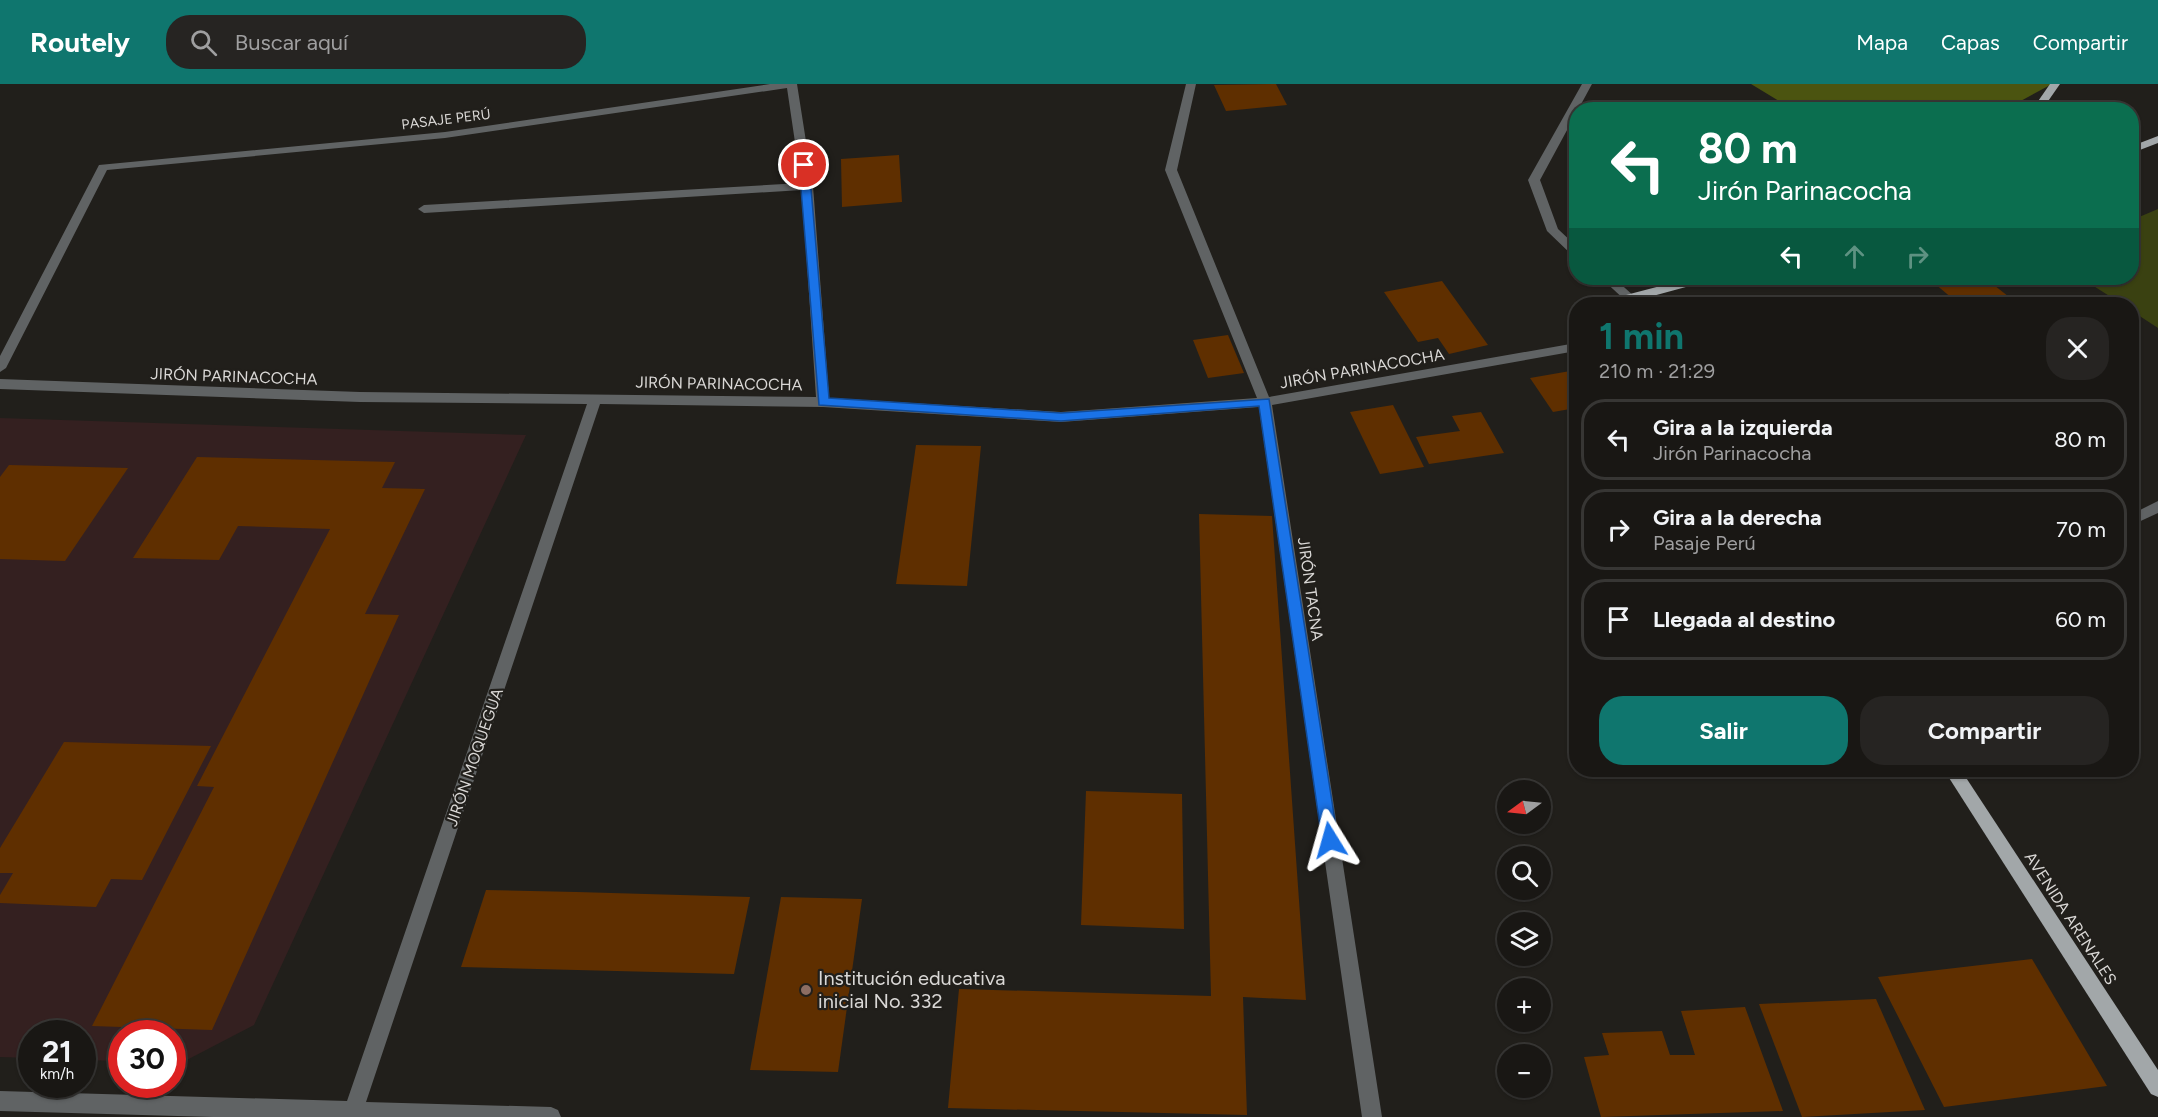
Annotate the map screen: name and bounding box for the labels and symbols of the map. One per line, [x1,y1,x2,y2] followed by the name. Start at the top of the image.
[401,106,492,133] street label: PASAJE PERÚ
[778,139,829,190] pin
[1278,345,1446,392] street label: JIRÓN PARINACOCHA
[150,364,318,389] street label: JIRÓN PARINACOCHA
[635,373,803,394] street label: JIRÓN PARINACOCHA
[1294,536,1327,642] street label: JIRÓN TACNA
[442,685,507,829] street label: JIRÓN MOQUEGUA
[1497,780,1551,834] north arrow
[1298,808,1362,872] position arrow
[2021,848,2121,988] street label: AVENIDA ARENALES
[818,966,1005,1013] place label: Institución educativa inicial No. 332
[799,983,813,997] marker: Institución educativa inicial No. 332
[108,1020,186,1098] speed limit sign: 30

